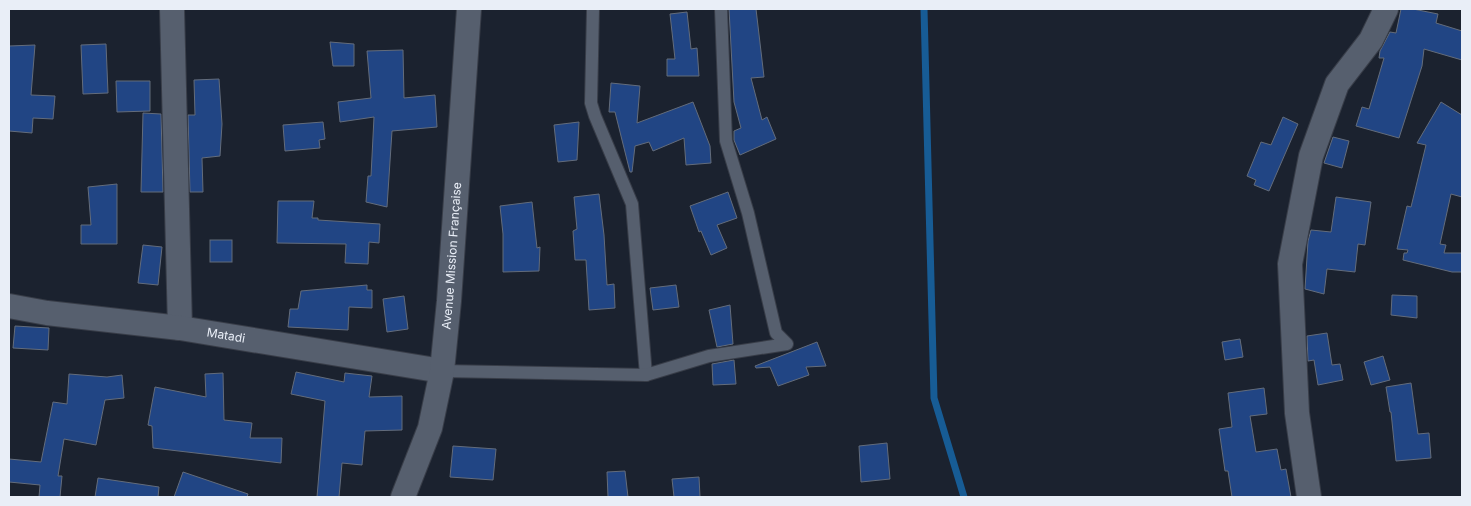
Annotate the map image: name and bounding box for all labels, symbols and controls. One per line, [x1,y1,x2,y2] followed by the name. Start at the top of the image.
[438,182,464,330] street label: Avenue Mission Française
[206,325,246,346] street label: Matadi

